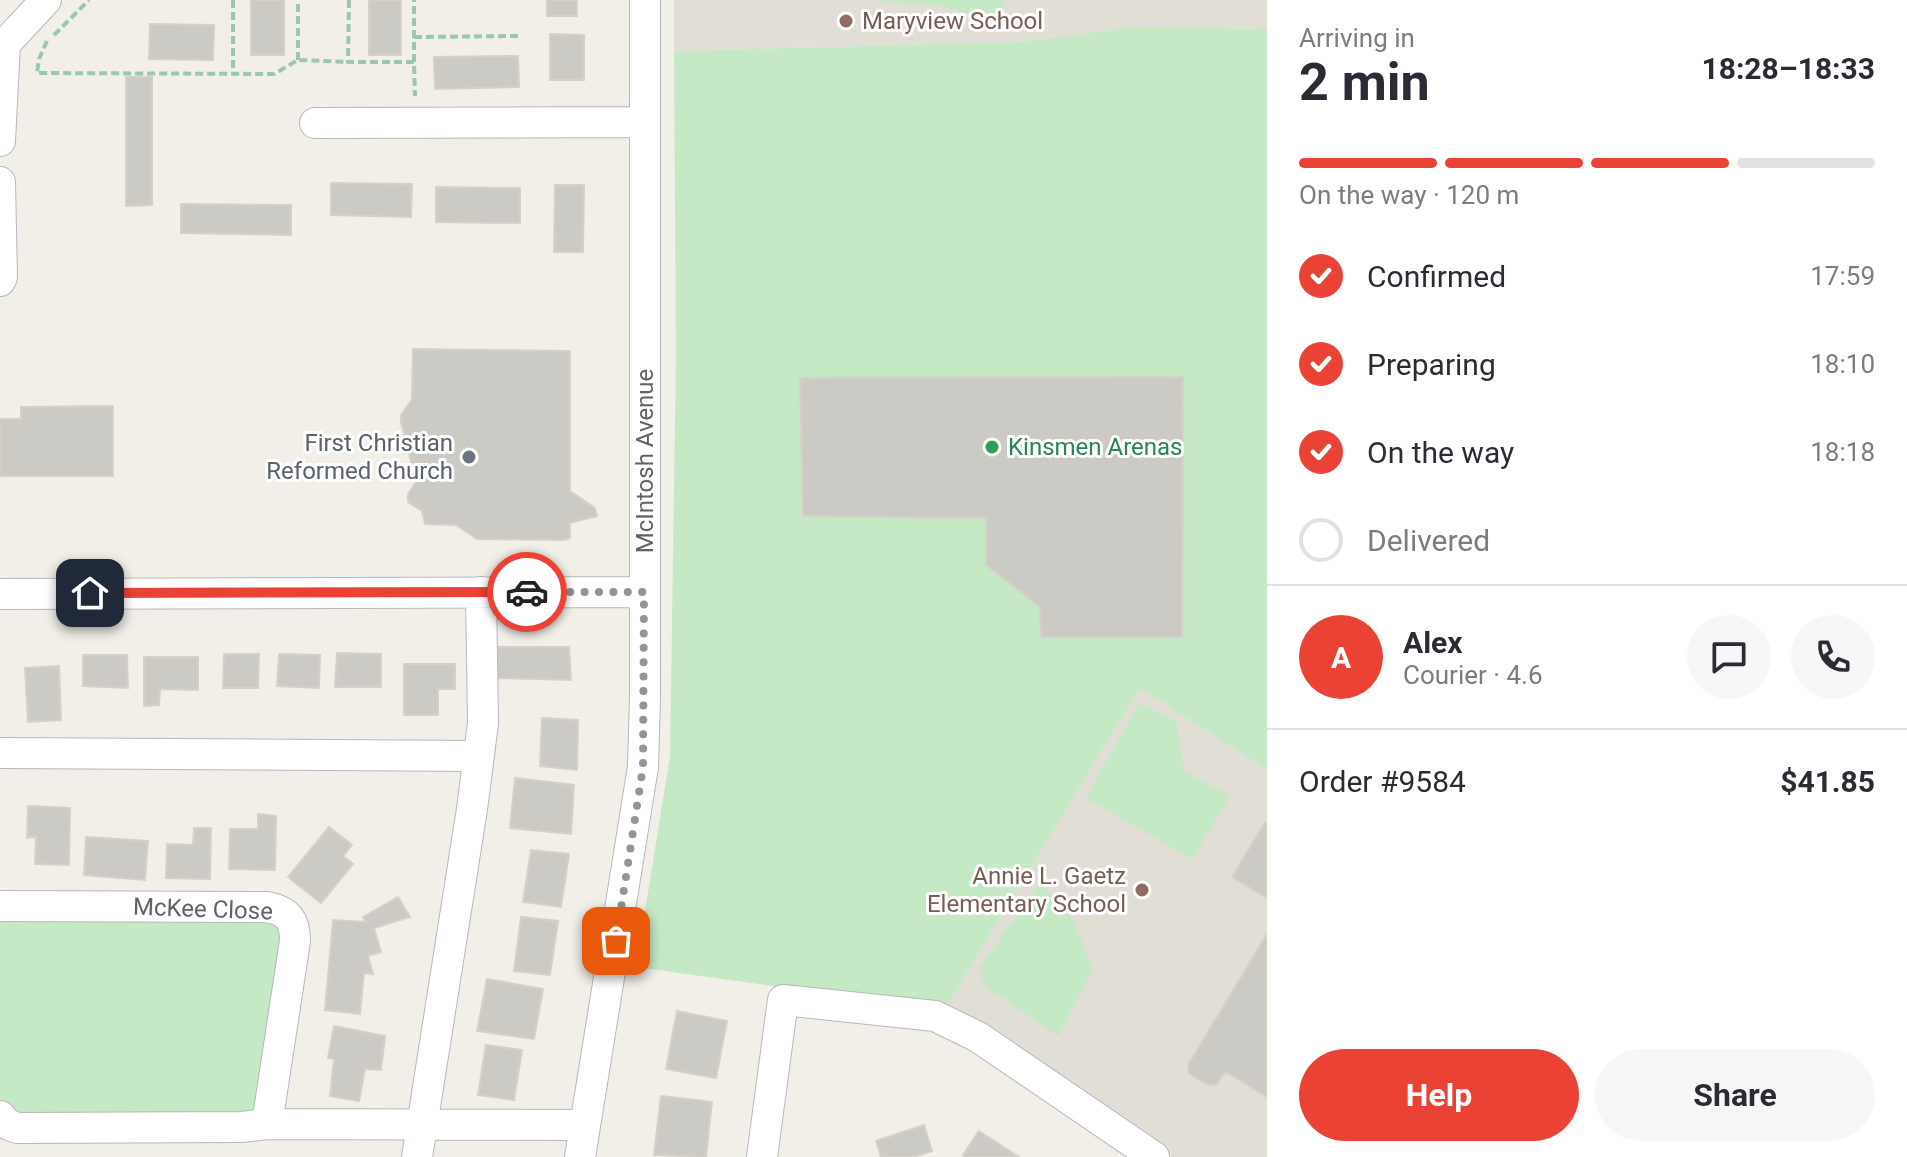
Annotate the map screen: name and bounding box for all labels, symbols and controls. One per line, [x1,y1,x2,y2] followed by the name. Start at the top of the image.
[862,7,1043,35] place label: Maryview School
[837,12,855,30] marker: Maryview School
[1299,23,1415,53] text: Arriving in
[1701,51,1875,86] text: 18:28–18:33
[1299,52,1430,113] text: 2 min
[1299,180,1519,210] text: On the way · 120 m
[1299,254,1343,298] icon: check
[1367,259,1506,294] text: Confirmed
[1810,261,1875,291] text: 17:59
[1299,342,1343,386] icon: check
[1367,347,1496,382] text: Preparing
[1810,349,1875,379] text: 18:10
[631,369,659,553] street label: McIntosh Avenue
[266,429,453,485] place label: First Christian Reformed Church
[1299,430,1343,474] icon: check
[1008,433,1183,461] place label: Kinsmen Arenas
[1367,435,1514,470] text: On the way
[1810,437,1875,467] text: 18:18
[983,438,1001,456] marker: Kinsmen Arenas
[460,448,478,466] marker: First Christian Reformed Church
[1367,523,1490,558] text: Delivered
[487,552,567,632] courier
[56,559,124,627] pin
[505,570,549,614] icon: car
[68,571,112,615] icon: home
[1687,615,1771,699] button: chat
[1791,615,1875,699] button: phone
[1403,625,1463,660] text: Alex
[1331,640,1351,675] text: A
[1403,660,1543,690] text: Courier · 4.6
[1299,764,1466,799] text: Order #9584
[1780,764,1875,799] text: $41.85
[927,862,1126,918] place label: Annie L. Gaetz Elementary School
[1133,881,1151,899] marker: Annie L. Gaetz Elementary School
[133,893,273,925] street label: McKee Close
[582,907,650,975] pin
[594,919,638,963] icon: bag
[1299,1049,1579,1141] button: Help
[1595,1049,1875,1141] button: Share

